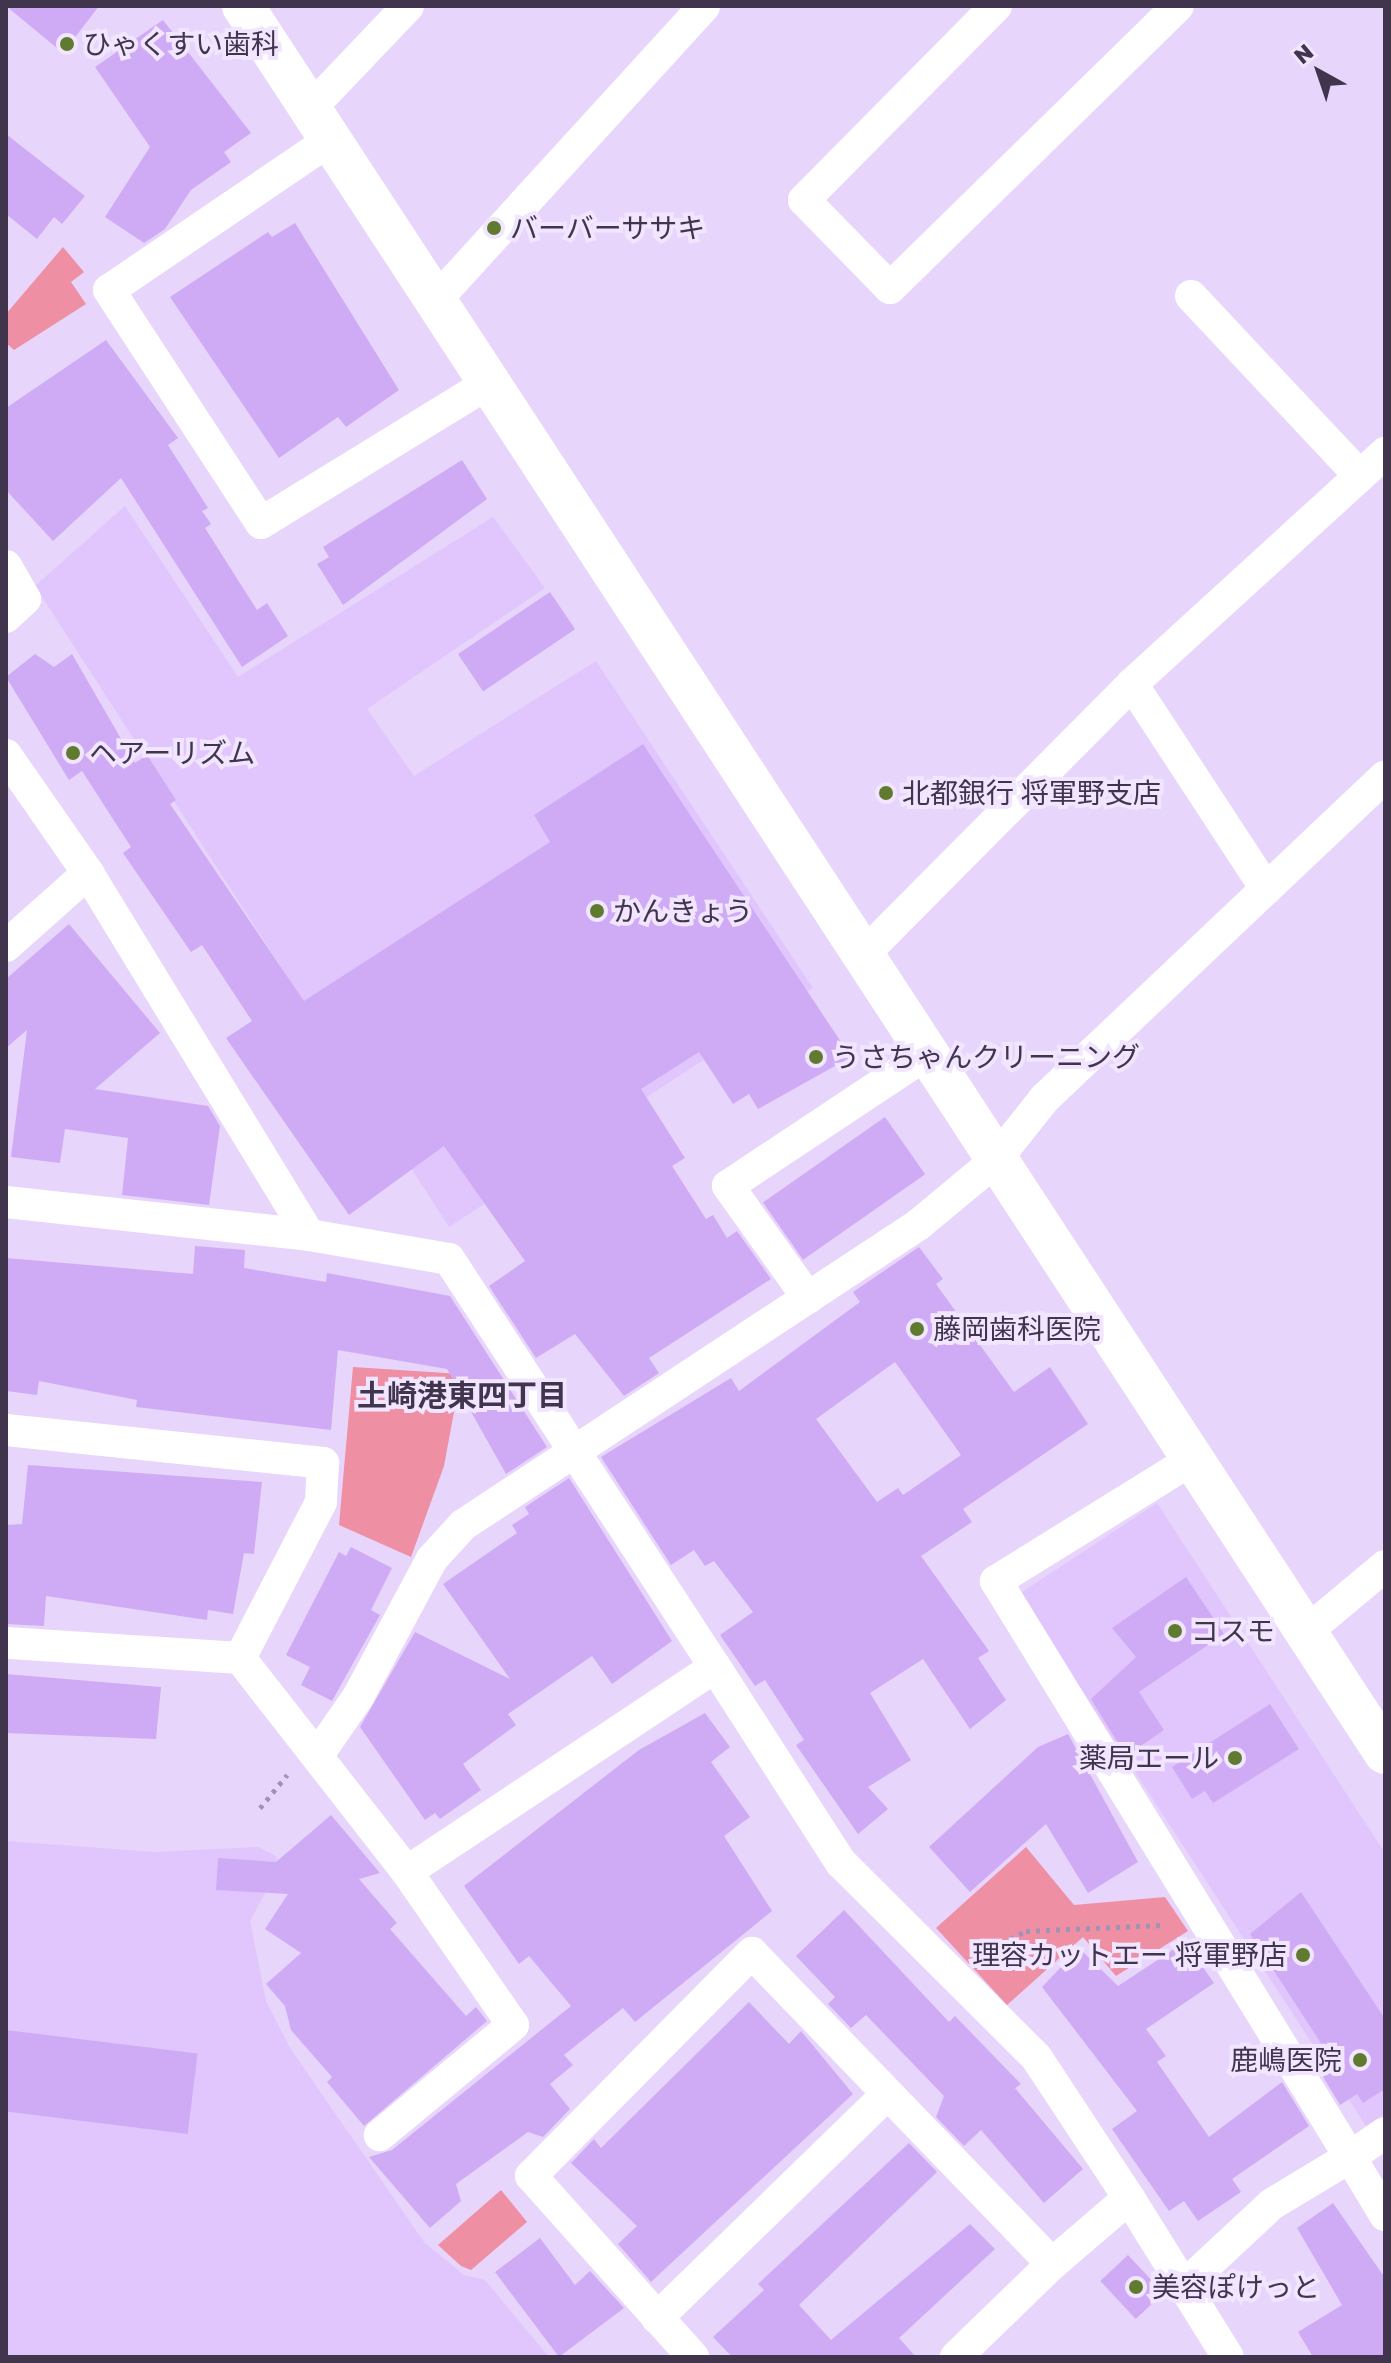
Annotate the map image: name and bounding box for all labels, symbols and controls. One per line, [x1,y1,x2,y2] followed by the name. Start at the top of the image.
[83,27,279,61] place label: ひゃくすい歯科
[1279,32,1359,112] north arrow
[58,35,76,53] marker: ひゃくすい歯科
[1288,38,1318,69] text: N
[510,211,706,245] place label: バーバーササキ
[485,219,503,237] marker: バーバーササキ
[89,736,255,770] place label: ヘアーリズム
[64,744,82,762] marker: ヘアーリズム
[902,776,1161,810] place label: 北都銀行 将軍野支店
[877,784,895,802] marker: 北都銀行 将軍野支店
[613,894,753,928] place label: かんきょう
[588,902,606,920] marker: かんきょう
[832,1040,1140,1074] place label: うさちゃんクリーニング
[807,1048,825,1066] marker: うさちゃんクリーニング
[933,1312,1101,1346] place label: 藤岡歯科医院
[908,1320,926,1338] marker: 藤岡歯科医院
[357,1377,567,1413] district label: 土崎港東四丁目
[1191,1614,1275,1648] place label: コスモ
[1166,1622,1184,1640] marker: コスモ
[1079,1741,1219,1775] place label: 薬局エール
[1226,1749,1244,1767] marker: 薬局エール
[972,1938,1287,1972] place label: 理容カットエー 将軍野店
[1294,1946,1312,1964] marker: 理容カットエー 将軍野店
[1230,2043,1342,2077] place label: 鹿嶋医院
[1349,2049,1371,2071] marker: 鹿嶋医院
[1152,2270,1320,2304] place label: 美容ぽけっと
[1127,2278,1145,2296] marker: 美容ぽけっと

